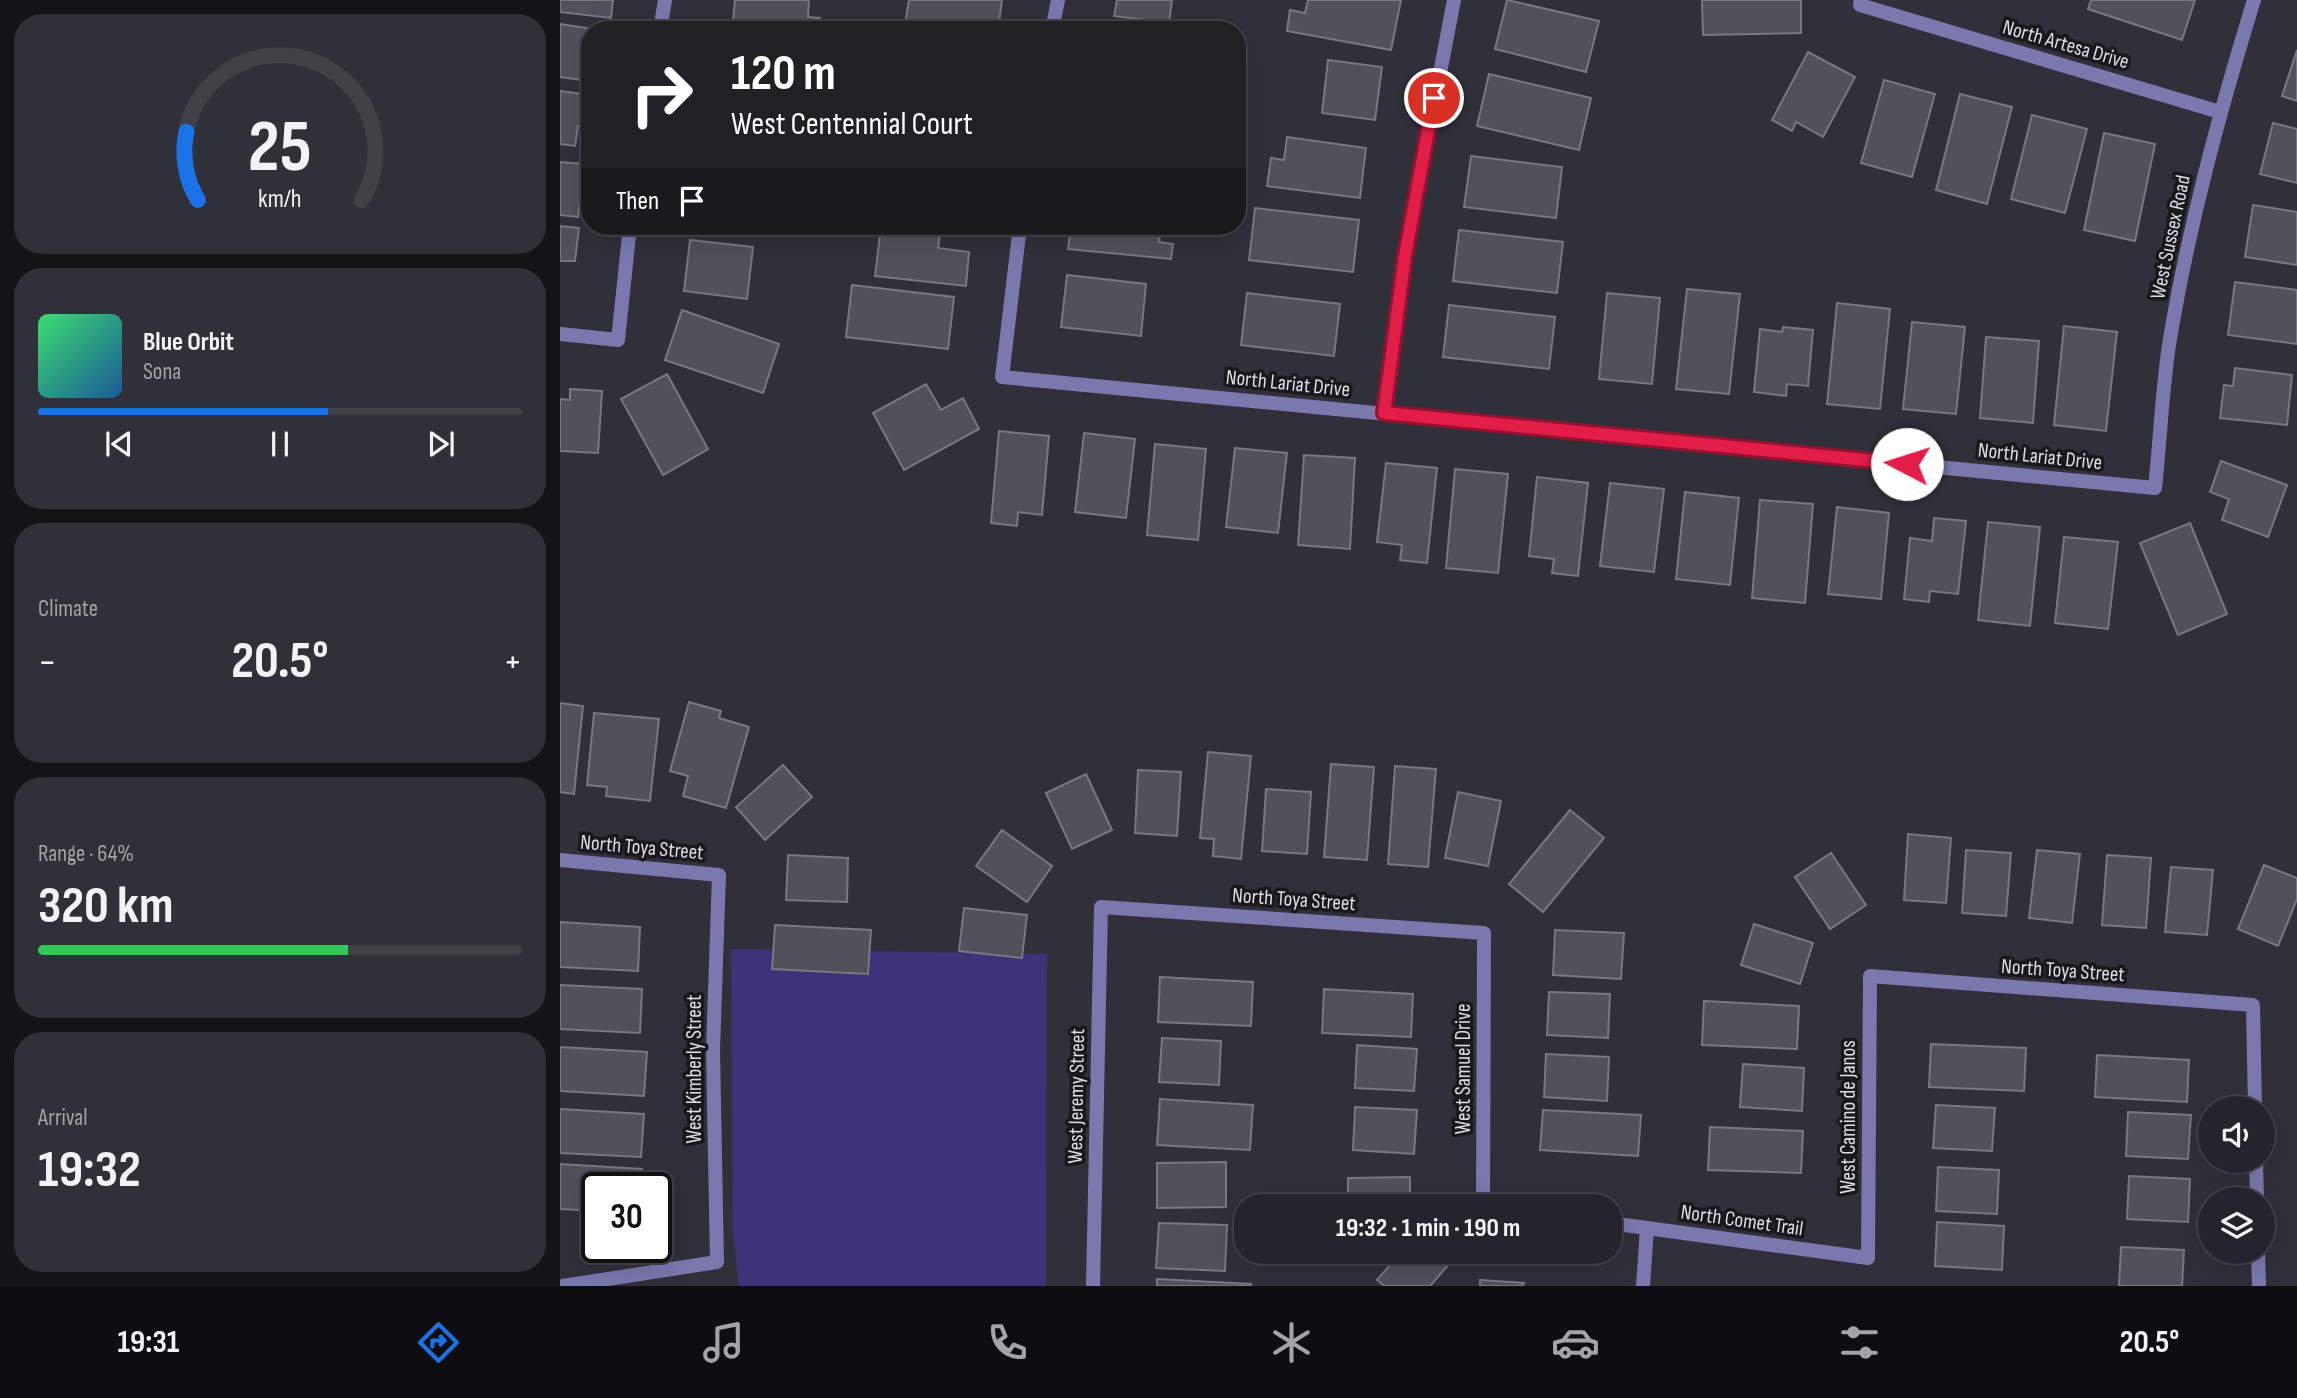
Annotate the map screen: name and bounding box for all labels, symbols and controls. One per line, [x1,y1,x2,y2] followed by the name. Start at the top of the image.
[2000,15,2132,74] street label: North Artesa Drive
[731,45,836,104] text: 120 m
[616,49,707,140] icon: right
[1404,68,1464,128] pin
[1415,79,1453,117] icon: arrive
[248,105,312,193] text: 25
[731,105,973,144] text: West Centennial Court
[2145,173,2196,301] street label: West Sussex Road
[673,182,711,220] icon: arrive
[258,184,302,215] text: km/h
[616,186,659,217] text: Then
[143,327,234,358] text: Blue Orbit
[143,358,181,386] text: Sona
[1225,365,1351,402] street label: North Lariat Drive
[100,425,138,463] icon: previous
[261,425,299,463] icon: pause
[422,425,460,463] icon: next
[1870,427,1944,501] position arrow
[1977,438,2103,475] street label: North Lariat Drive
[38,595,98,623] text: Climate
[231,630,329,693] text: 20.5°
[38,640,57,685] text: −
[503,640,522,685] text: +
[579,830,705,865] street label: North Toya Street
[38,840,134,868] text: Range · 64%
[38,875,173,938] text: 320 km
[1231,883,1357,916] street label: North Toya Street
[2000,954,2126,987] street label: North Toya Street
[682,995,707,1143] street label: West Kimberly Street
[1451,1004,1476,1134] street label: West Samuel Drive
[1063,1028,1090,1164] street label: West Jeremy Street
[1836,1040,1861,1194] street label: West Camino de Janos
[2198,1096,2275,1264] map controls
[2198,1096,2275,1173] button: sound
[38,1104,87,1132] text: Arrival
[38,1139,141,1202] text: 19:32
[581,1172,672,1263] speed limit sign: 30
[2198,1187,2275,1264] button: layers
[1679,1200,1805,1241] street label: North Comet Trail
[1336,1213,1520,1244] text: 19:32 · 1 min · 190 m
[414,1318,463,1367] icon: directions
[699,1318,748,1367] icon: music
[983,1318,1032,1367] icon: phone
[1267,1318,1316,1367] icon: climate
[1551,1318,1600,1367] icon: car
[1835,1318,1884,1367] icon: filters
[118,1323,179,1362] text: 19:31
[2120,1323,2179,1362] text: 20.5°

